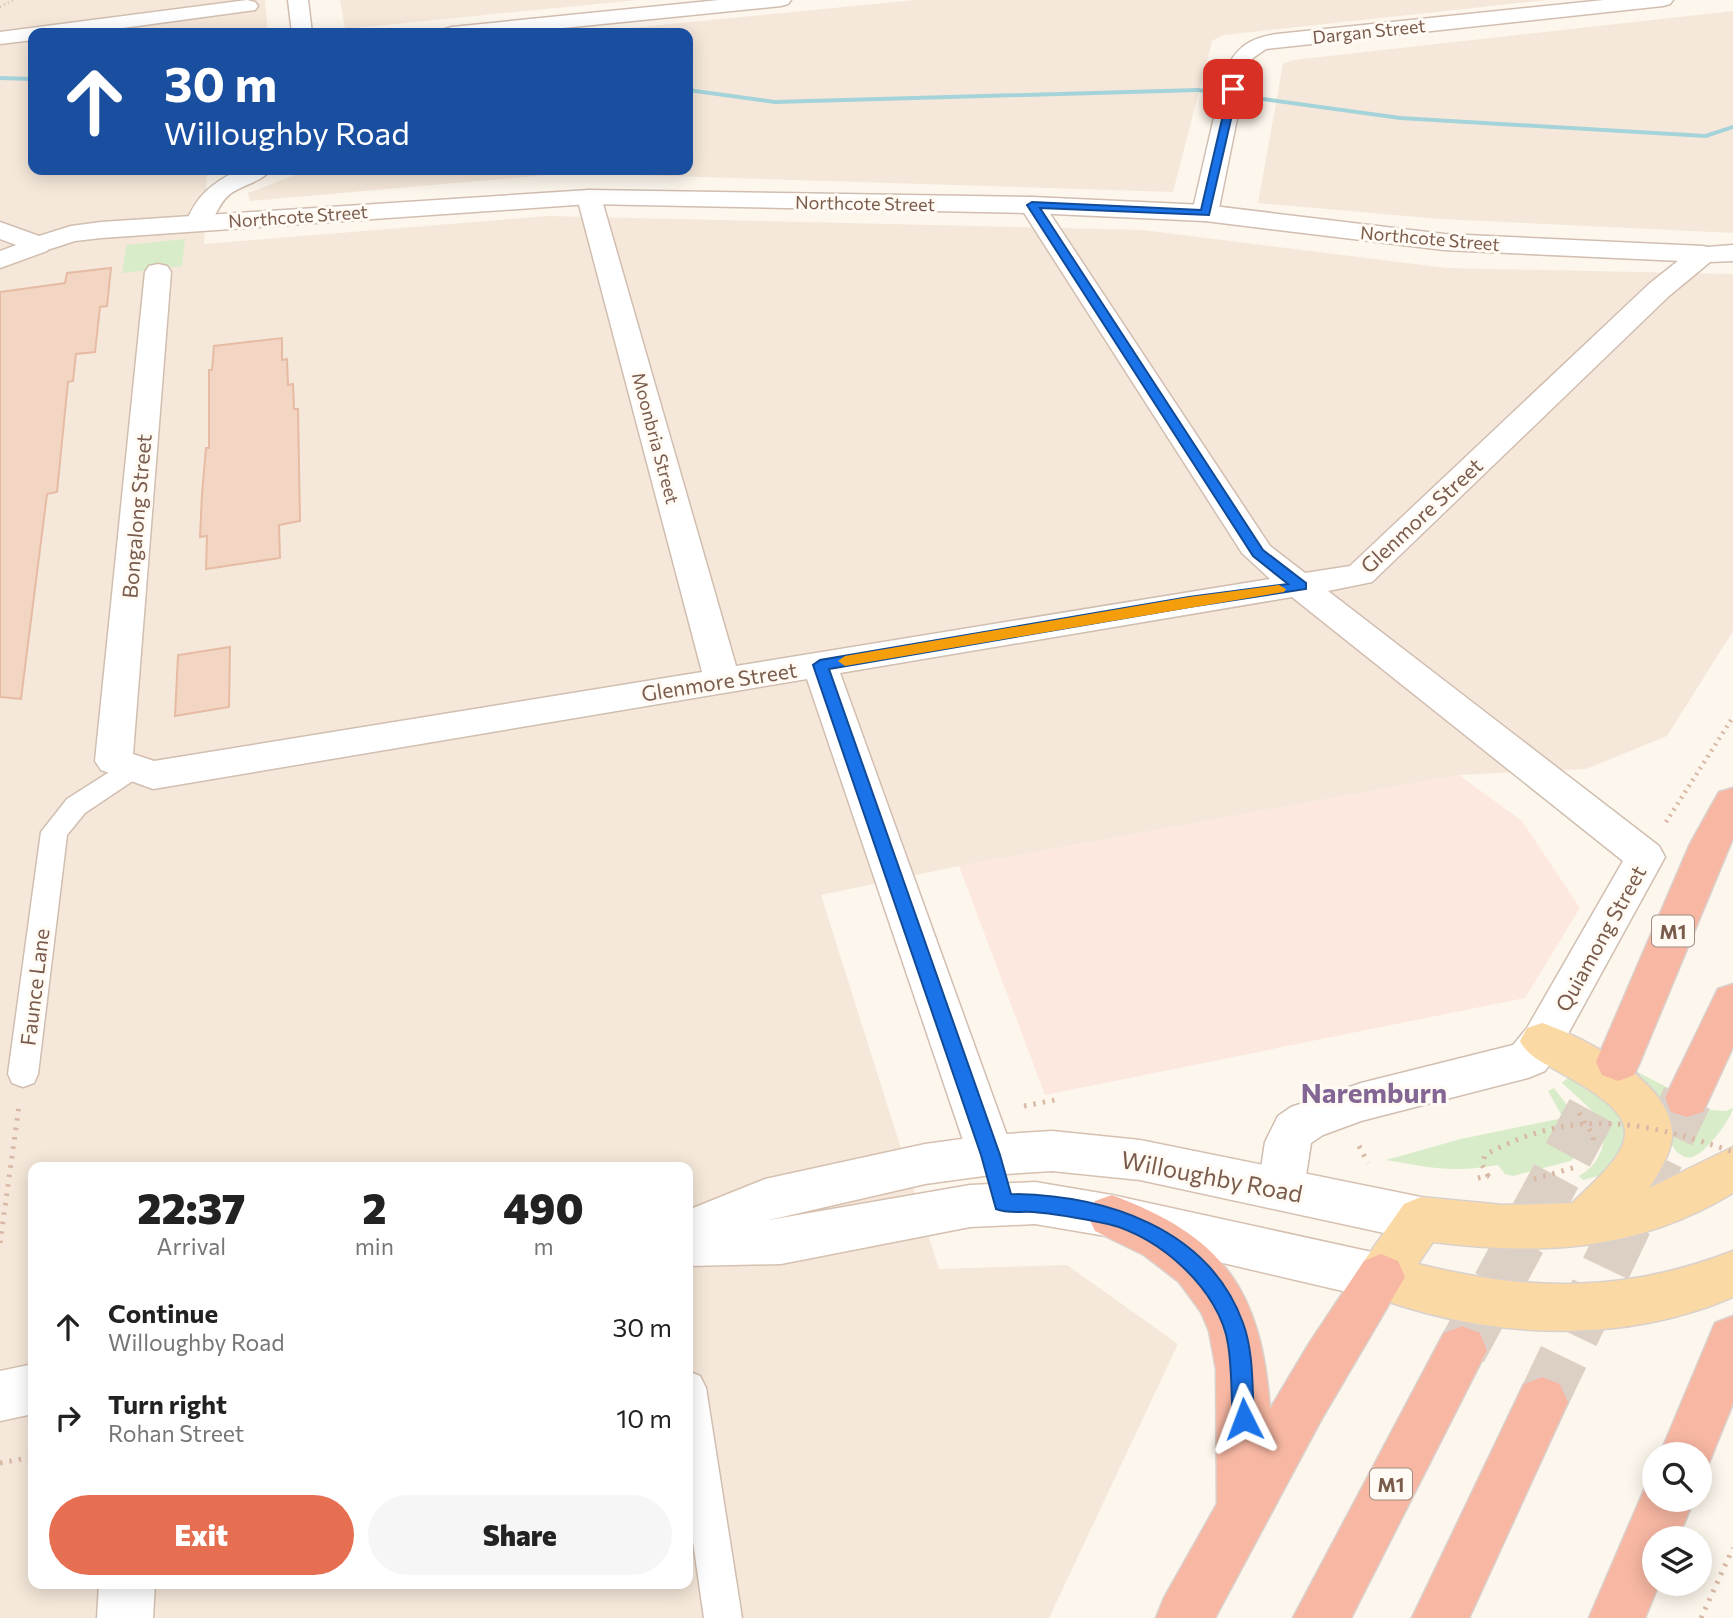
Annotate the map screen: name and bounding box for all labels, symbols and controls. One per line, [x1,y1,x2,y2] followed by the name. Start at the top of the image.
[1311,14,1427,48] street label: Dargan Street
[164,52,277,112] text: 30 m
[49,56,140,147] icon: ahead
[1203,59,1263,119] pin
[1214,70,1252,108] icon: arrive
[164,112,410,152] text: Willoughby Road
[795,191,935,215] street label: Northcote Street
[227,200,369,232] street label: Northcote Street
[1359,221,1501,255] street label: Northcote Street
[628,370,684,506] street label: Moonbria Street
[116,433,156,599] street label: Bongalong Street
[1355,452,1487,578] street label: Glenmore Street
[639,656,799,706] street label: Glenmore Street
[1550,861,1650,1015] street label: Quiamong Street
[1652,916,1694,946] road number: M1
[14,927,54,1047] street label: Faunce Lane
[1301,1075,1447,1109] district label: Naremburn
[1119,1144,1305,1208] street label: Willoughby Road
[137,1181,245,1233] text: 22:37
[362,1181,386,1233] text: 2
[503,1181,584,1233] text: 490
[157,1232,226,1260] text: Arrival
[355,1232,394,1260] text: min
[533,1232,553,1260] text: m
[108,1297,218,1328] text: Continue
[49,1308,87,1346] icon: ahead
[613,1311,672,1342] text: 30 m
[108,1328,285,1356] text: Willoughby Road
[1207,1382,1281,1456] position arrow
[108,1388,227,1419] text: Turn right
[49,1399,87,1437] icon: right
[616,1402,672,1433] text: 10 m
[108,1419,244,1447] text: Rohan Street
[1642,1442,1712,1596] map controls
[1642,1442,1712,1512] button: search
[1370,1468,1412,1500] road number: M1
[49,1495,354,1575] button: Exit
[368,1495,672,1575] button: Share
[1642,1526,1712,1596] button: layers

